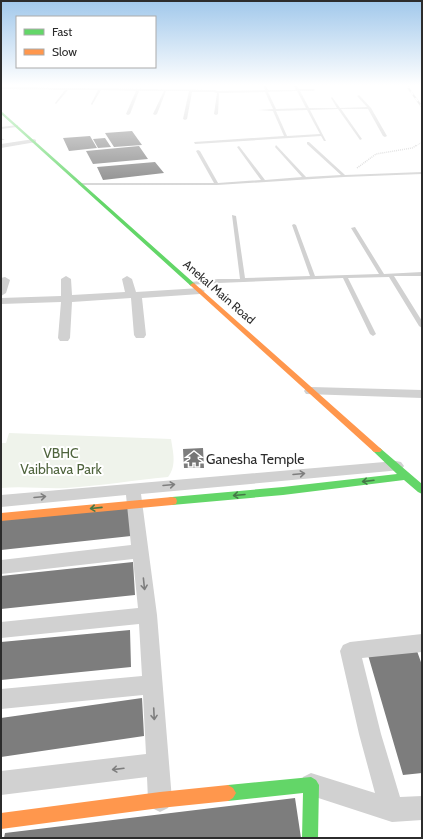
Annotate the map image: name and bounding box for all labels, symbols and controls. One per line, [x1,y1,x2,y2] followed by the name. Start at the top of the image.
[16,16,156,68] legend
[52,24,72,39] text: Fast
[52,44,77,59] text: Slow
[180,256,258,327] street label: Anekal Main Road
[20,444,102,478] park label: VBHC Vaibhava Park
[185,450,203,468] temple icon: Ganesha Temple
[206,450,304,468] place label: Ganesha Temple
[292,471,305,478] one-way arrow
[362,477,375,484] one-way arrow
[162,482,175,489] one-way arrow
[233,491,246,498] one-way arrow
[33,494,46,501] one-way arrow
[90,504,103,511] one-way arrow
[141,577,148,590] one-way arrow
[150,707,158,720] one-way arrow
[112,765,125,773] one-way arrow

